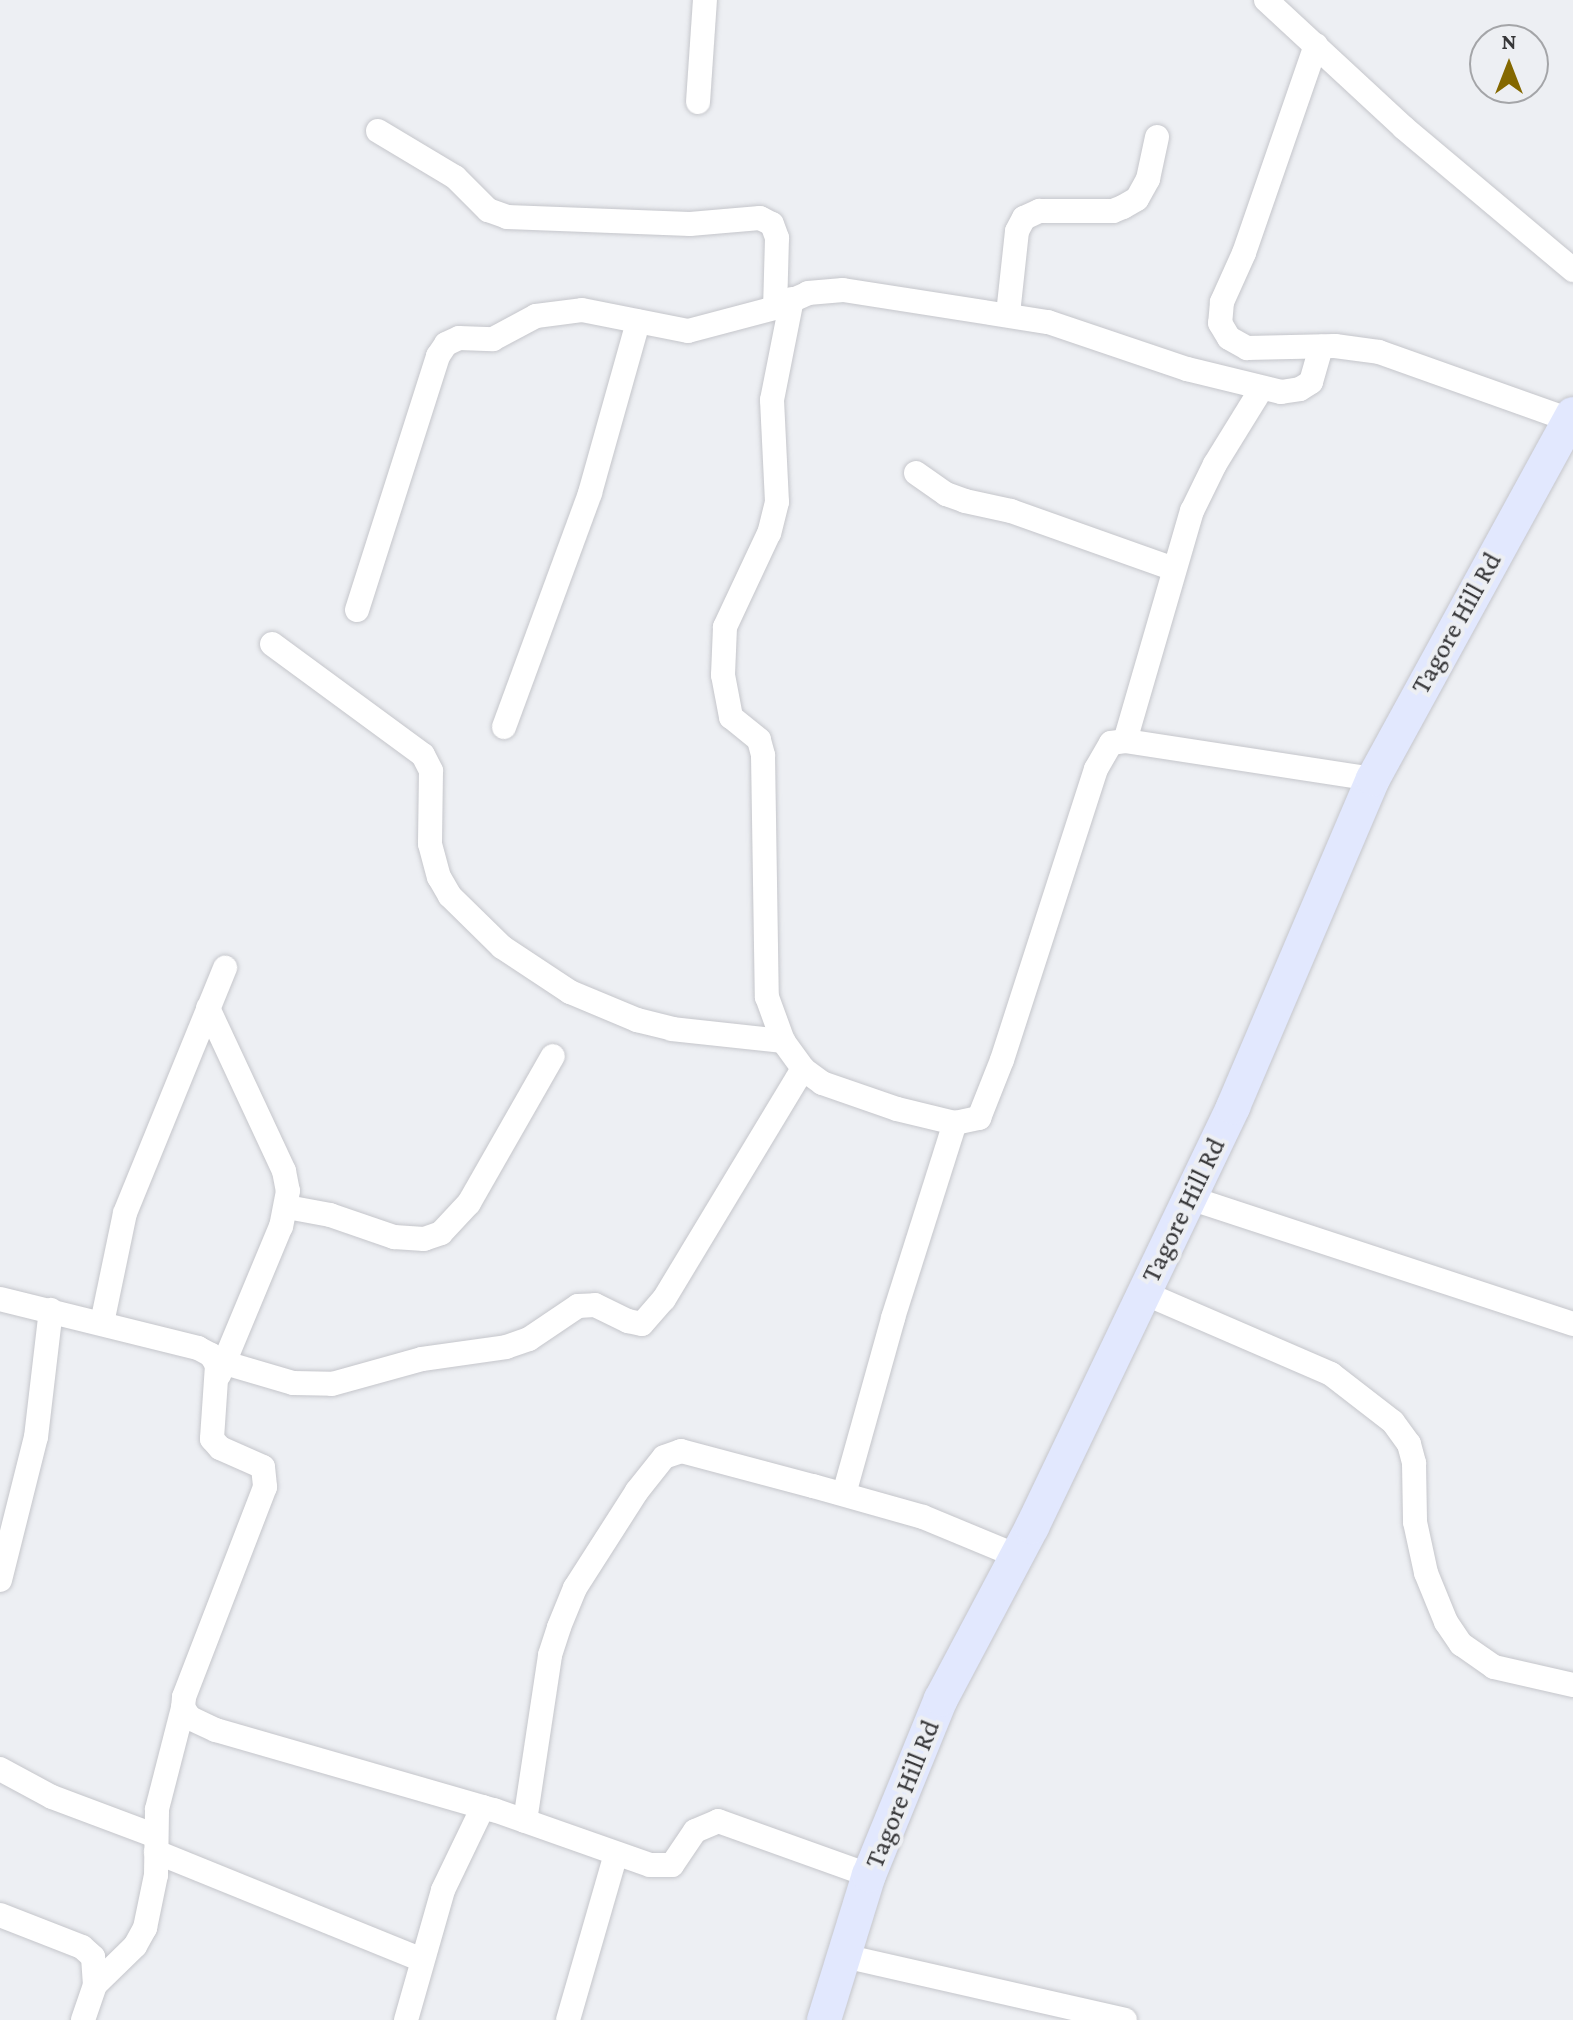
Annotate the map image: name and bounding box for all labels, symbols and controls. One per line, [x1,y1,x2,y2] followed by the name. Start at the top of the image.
[1469,24,1549,104] north arrow
[1502,29,1517,54] text: N
[1403,546,1509,700] street label: Tagore Hill Rd
[1133,1132,1233,1288] street label: Tagore Hill Rd
[857,1715,947,1873] street label: Tagore Hill Rd

